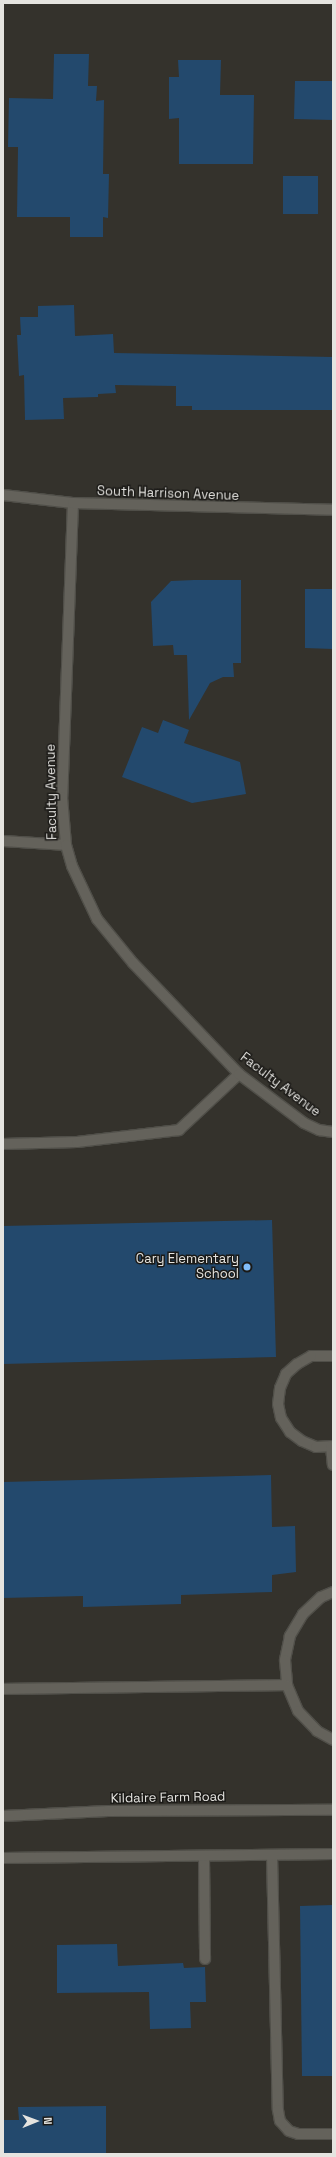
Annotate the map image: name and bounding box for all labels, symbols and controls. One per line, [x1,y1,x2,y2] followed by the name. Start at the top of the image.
[97,484,239,504] street label: South Harrison Avenue
[43,744,61,840] street label: Faculty Avenue
[237,1050,323,1120] street label: Faculty Avenue
[136,1252,239,1283] place label: Cary Elementary School
[242,1262,252,1272] marker: Cary Elementary School
[110,1789,226,1807] street label: Kildaire Farm Road
[16,2101,56,2141] north arrow
[41,2117,55,2125] text: N

